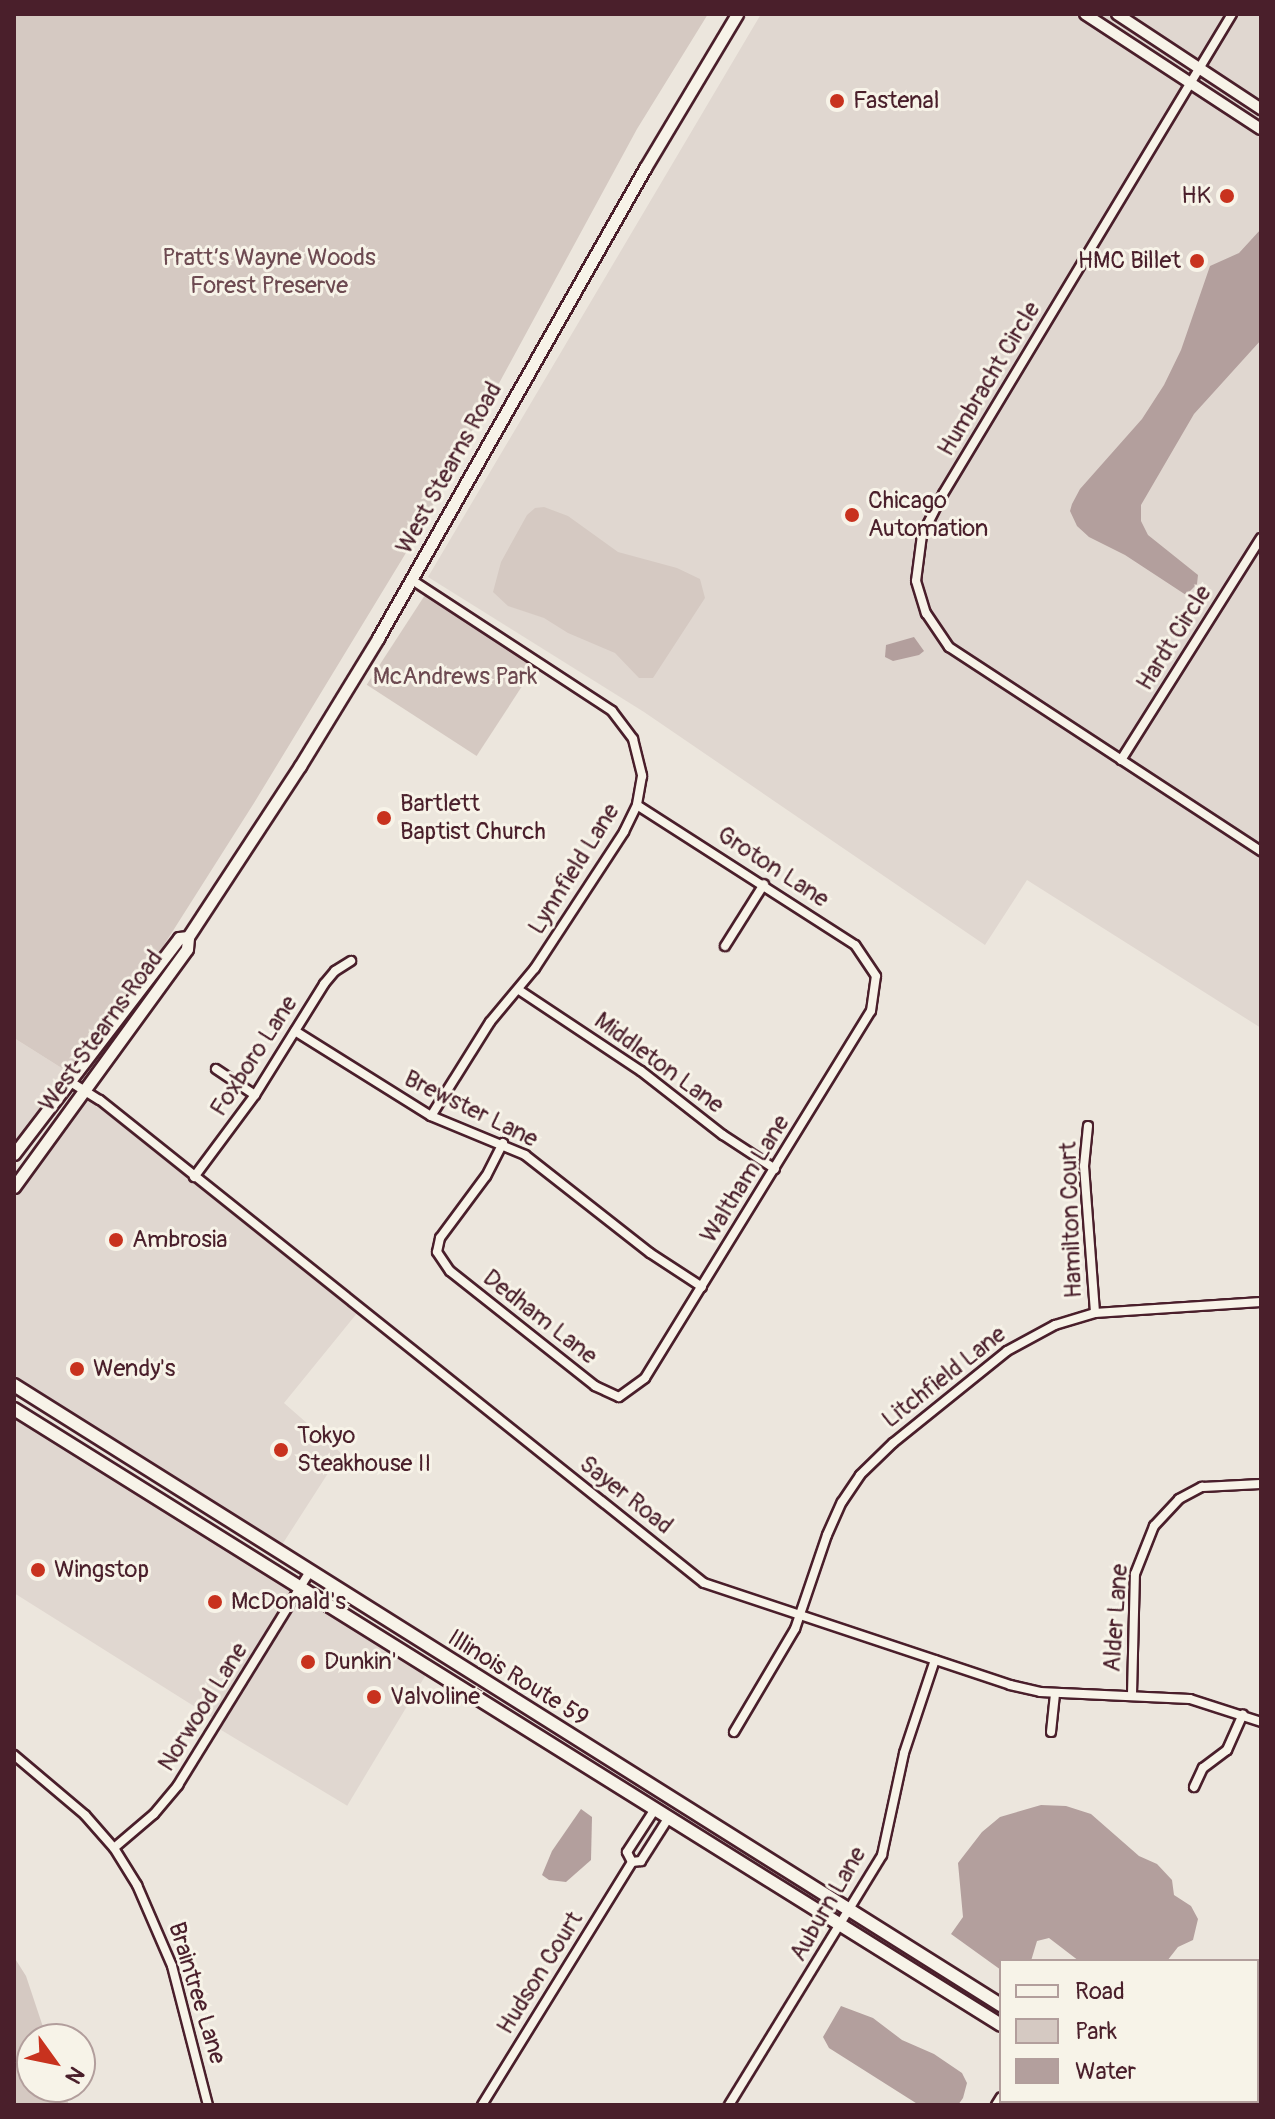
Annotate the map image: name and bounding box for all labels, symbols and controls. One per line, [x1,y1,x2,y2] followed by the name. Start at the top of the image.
[853,87,939,115] place label: Fastenal
[828,92,846,110] marker: Fastenal
[1181,182,1211,210] place label: HK
[1218,187,1236,205] marker: HK
[162,244,376,300] park label: Pratt’s Wayne Woods Forest Preserve
[1078,247,1181,275] place label: HMC Billet
[1188,252,1206,270] marker: HMC Billet
[932,297,1046,461] street label: Humbracht Circle
[390,377,508,559] street label: West Stearns Road
[868,487,988,543] place label: Chicago Automation
[843,506,861,524] marker: Chicago Automation
[1130,580,1218,696] street label: Hardt Circle
[373,663,537,691] park label: McAndrews Park
[400,790,546,846] place label: Bartlett Baptist Church
[522,798,626,940] street label: Lynnfield Lane
[375,809,393,827] marker: Bartlett Baptist Church
[712,820,834,914] street label: Groton Lane
[33,945,169,1117] street label: West Stearns Road
[204,990,304,1122] street label: Foxboro Lane
[589,1006,729,1120] street label: Middleton Lane
[399,1064,543,1154] street label: Brewster Lane
[694,1110,796,1248] street label: Waltham Lane
[1054,1141,1088,1299] street label: Hamilton Court
[132,1226,227,1254] place label: Ambrosia
[107,1231,125,1249] marker: Ambrosia
[477,1263,603,1371] street label: Dedham Lane
[876,1320,1012,1434] street label: Litchfield Lane
[93,1355,175,1383] place label: Wendy's
[68,1360,86,1378] marker: Wendy's
[297,1422,431,1478] place label: Tokyo Steakhouse II
[272,1441,290,1459] marker: Tokyo Steakhouse II
[574,1450,678,1540] street label: Sayer Road
[54,1556,149,1584] place label: Wingstop
[29,1561,47,1579] marker: Wingstop
[1098,1563,1134,1673] street label: Alder Lane
[231,1588,346,1616] place label: McDonald's
[206,1593,224,1611] marker: McDonald's
[442,1623,594,1733] street label: Illinois Route 59
[152,1637,254,1777] street label: Norwood Lane
[324,1648,397,1676] place label: Dunkin'
[299,1653,317,1671] marker: Dunkin'
[390,1683,480,1711] place label: Valvoline
[365,1688,383,1706] marker: Valvoline
[784,1842,872,1966] street label: Auburn Lane
[491,1906,589,2040] street label: Hudson Court
[162,1919,232,2067] street label: Braintree Lane
[999,1959,1259,2103] legend
[1075,1977,1125,2006] text: Road
[1075,2017,1117,2046] text: Park
[16,2023,96,2103] north arrow
[1075,2057,1136,2086] text: Water
[59,2061,90,2089] text: N

